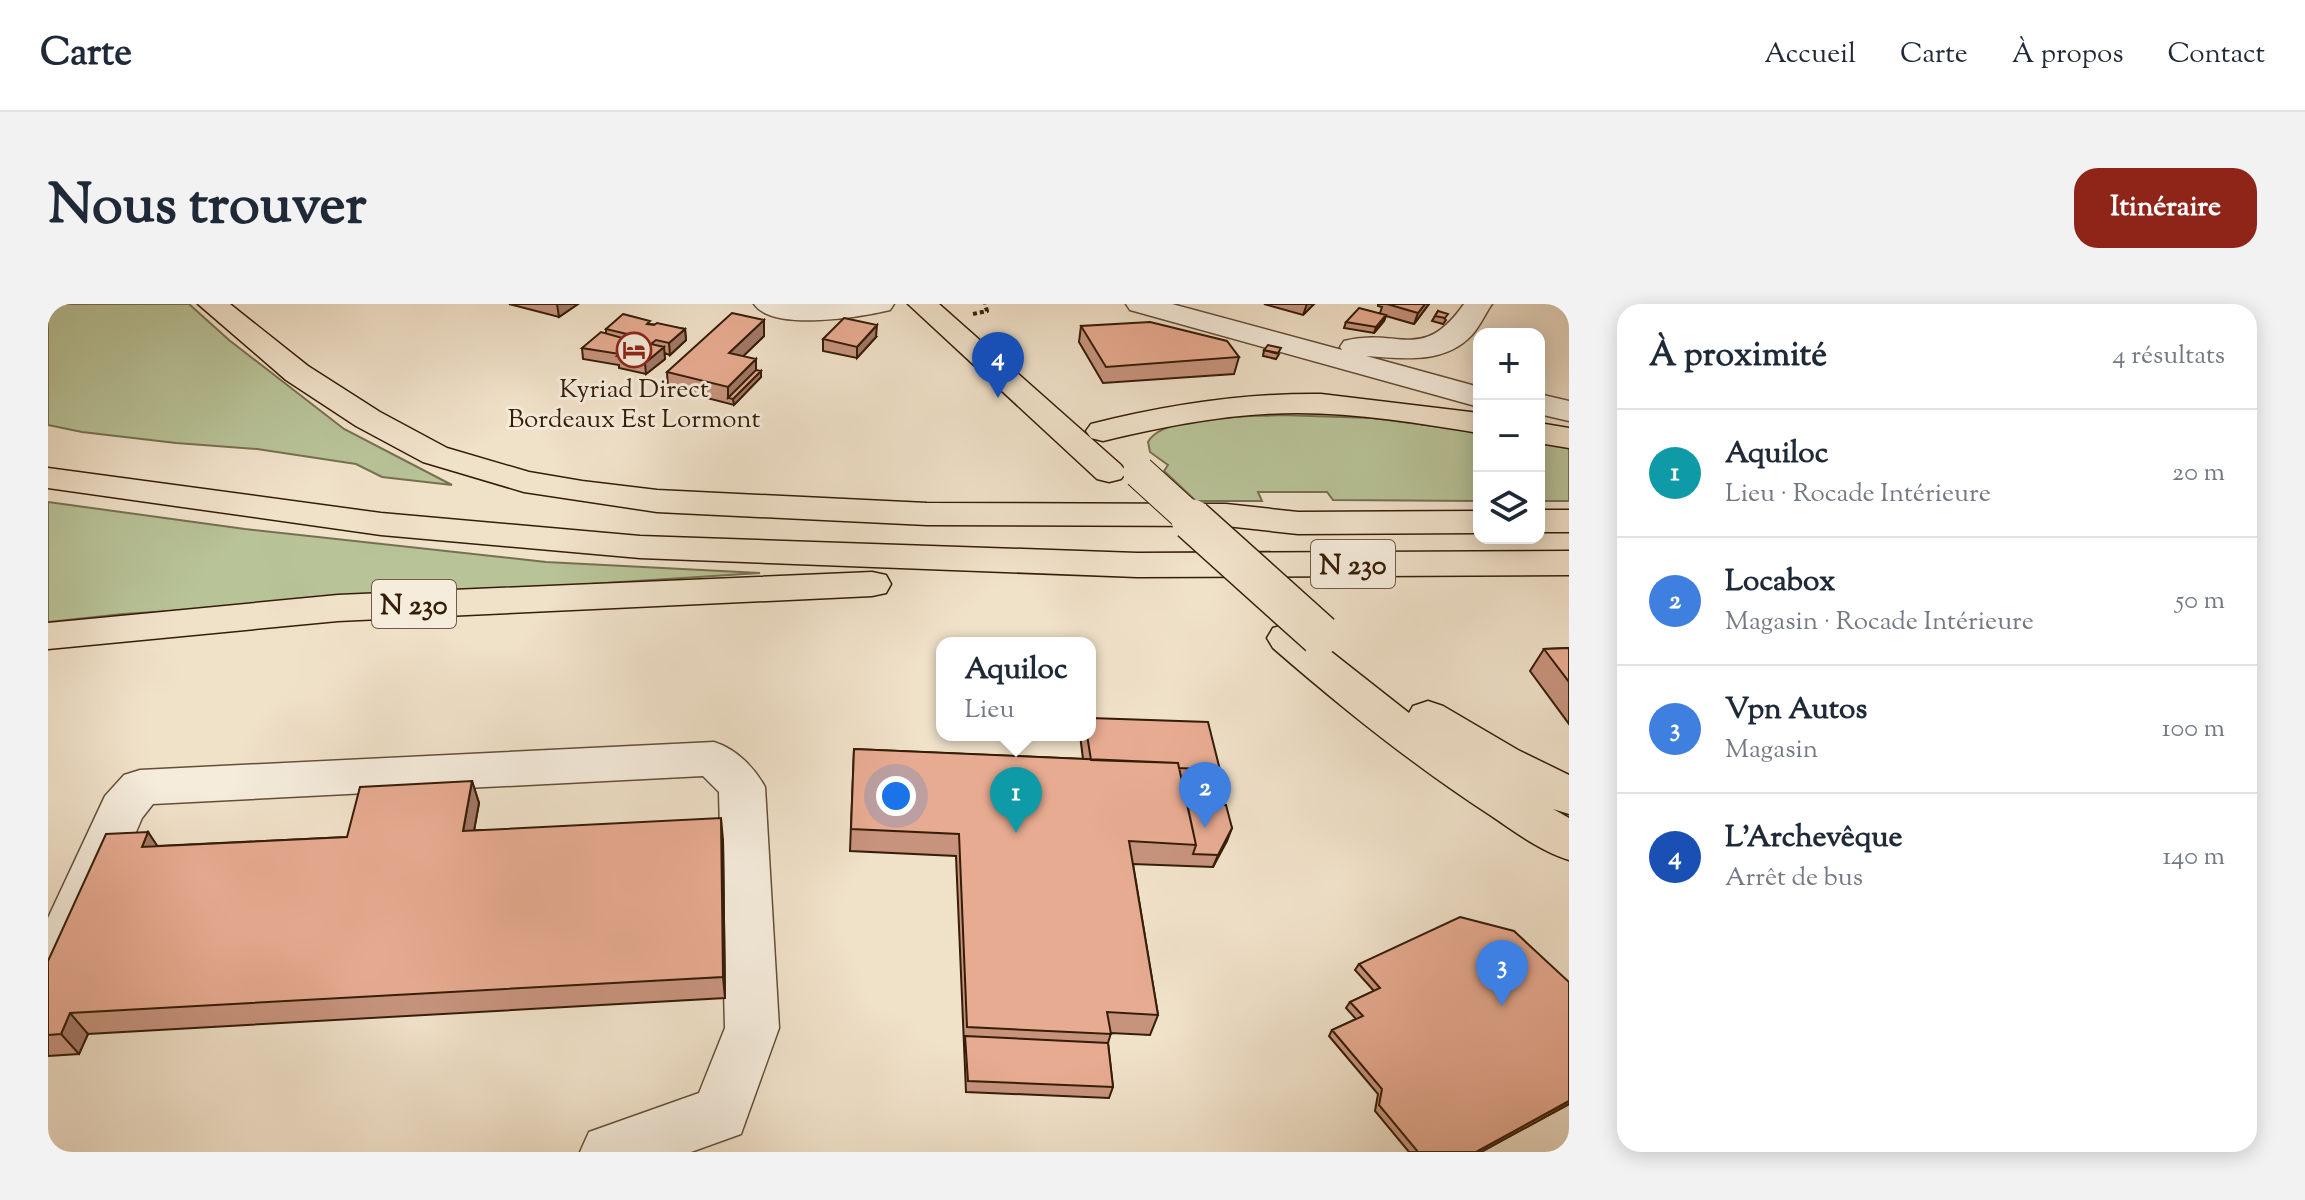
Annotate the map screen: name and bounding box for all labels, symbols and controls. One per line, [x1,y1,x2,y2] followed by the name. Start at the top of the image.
[40,28,132,82] text: Carte
[1764,35,1856,75] text: Accueil
[1900,35,1968,75] text: Carte
[2012,35,2123,75] text: À propos
[2167,35,2265,75] text: Contact
[48,168,367,249] text: Nous trouver
[2074,168,2257,248] button: Itinéraire
[1473,328,1545,544] map controls
[1473,328,1545,400] button: +
[615,331,653,369] hotel icon: Kyriad Direct Bordeaux Est Lormont
[972,332,1024,398] pin: 4
[1649,332,1827,381] text: À proximité
[2113,338,2225,375] text: 4 résultats
[508,372,760,439] place label: Kyriad Direct Bordeaux Est Lormont
[1473,400,1545,472] button: −
[1725,433,1828,476] text: Aquiloc
[1671,455,1679,492] text: 1
[2172,455,2225,492] text: 20 m
[1473,472,1545,544] button: layers
[1725,476,1991,513] text: Lieu · Rocade Intérieure
[1311,540,1395,588] road number: N 230
[1725,561,1836,604] text: Locabox
[372,580,456,628] road number: N 230
[1669,583,1681,620] text: 2
[2175,583,2225,620] text: 50 m
[1725,604,2034,641] text: Magasin · Rocade Intérieure
[936,637,1096,741] popup
[964,649,1068,692] text: Aquiloc
[1725,689,1867,732] text: Vpn Autos
[964,692,1014,729] text: Lieu
[1670,711,1680,748] text: 3
[2162,711,2225,748] text: 100 m
[1725,732,1818,769] text: Magasin
[1179,762,1231,828] pin: 2
[990,767,1042,833] pin: 1
[876,776,916,816] your location
[1725,817,1903,860] text: L'Archevêque
[1668,839,1682,876] text: 4
[2162,839,2225,876] text: 140 m
[1725,860,1863,897] text: Arrêt de bus
[1476,940,1528,1006] pin: 3

